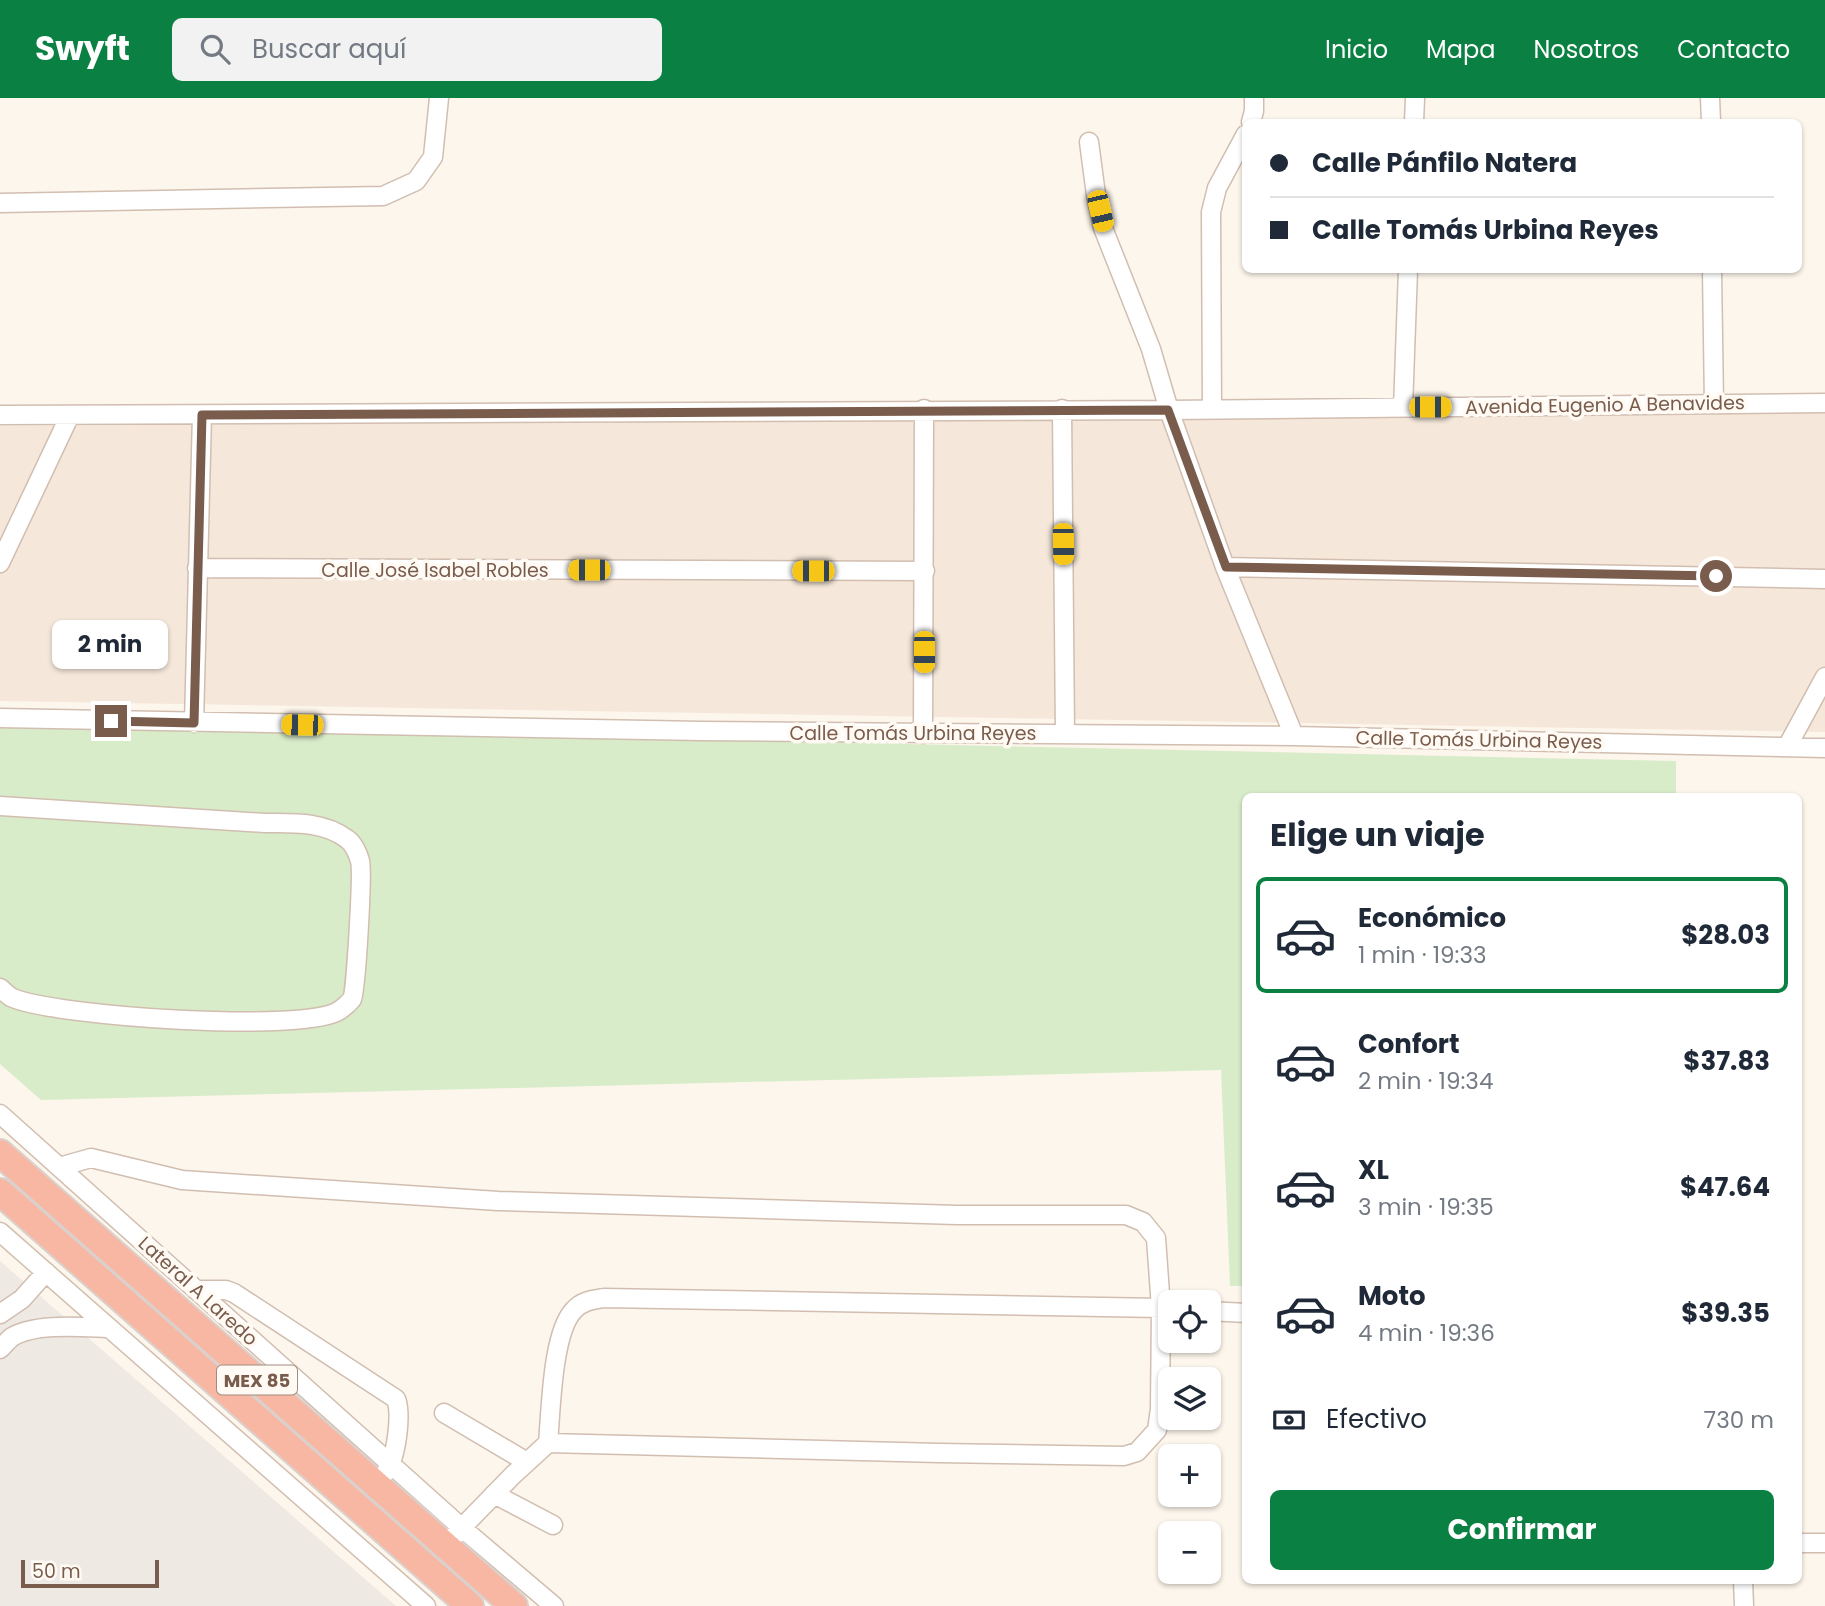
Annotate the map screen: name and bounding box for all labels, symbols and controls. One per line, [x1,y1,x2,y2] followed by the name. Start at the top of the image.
[172,18,662,81] search box
[35,25,130,72] text: Swyft
[196,30,234,68] icon: search
[252,31,406,67] text: Buscar aquí
[1325,33,1388,66] text: Inicio
[1426,33,1495,66] text: Mapa
[1533,33,1639,66] text: Nosotros
[1677,33,1790,66] text: Contacto
[1312,145,1577,181] text: Calle Pánfilo Natera
[1086,188,1115,234] car
[1312,212,1659,248] text: Calle Tomás Urbina Reyes
[1465,389,1745,421] street label: Avenida Eugenio A Benavides
[1410,397,1452,418] car
[1053,523,1074,565] car
[321,557,549,584] street label: Calle José Isabel Robles
[569,560,611,581] car
[1700,560,1732,592] route start
[793,561,835,582] car
[53,620,169,668] callout: 2 min
[78,628,142,660] text: 2 min
[914,631,935,673] car
[95,705,127,737] route end
[281,714,324,736] car
[790,720,1036,747] street label: Calle Tomás Urbina Reyes
[1355,724,1603,756] street label: Calle Tomás Urbina Reyes
[1270,812,1485,857] text: Elige un viaje
[1358,900,1506,936] text: Económico
[1274,904,1337,967] icon: car
[1681,917,1770,953] text: $28.03
[1358,939,1487,971] text: 1 min · 19:33
[1358,1026,1460,1062] text: Confort
[1274,1030,1337,1093] icon: car
[1683,1043,1770,1079] text: $37.83
[1358,1065,1493,1097] text: 2 min · 19:34
[1358,1152,1389,1188] text: XL
[1274,1156,1337,1219] icon: car
[1680,1169,1770,1205] text: $47.64
[1358,1191,1494,1223] text: 3 min · 19:35
[132,1230,264,1352] street label: Lateral A Laredo
[1358,1278,1426,1314] text: Moto
[1274,1282,1337,1345] icon: car
[1158,1290,1221,1584] map controls
[1158,1290,1221,1353] button: locate
[1681,1295,1770,1331] text: $39.35
[1358,1317,1495,1349] text: 4 min · 19:36
[217,1366,297,1394] road number: MEX 85
[1158,1367,1221,1430] button: layers
[1270,1401,1308,1439] icon: cash
[1326,1401,1427,1437] text: Efectivo
[1704,1404,1774,1436] text: 730 m
[1158,1444,1221,1507] button: +
[1270,1490,1774,1570] button: Confirmar
[1158,1521,1221,1584] button: −
[21,1557,159,1589] scale bar
[32,1558,81,1585] text: 50 m

